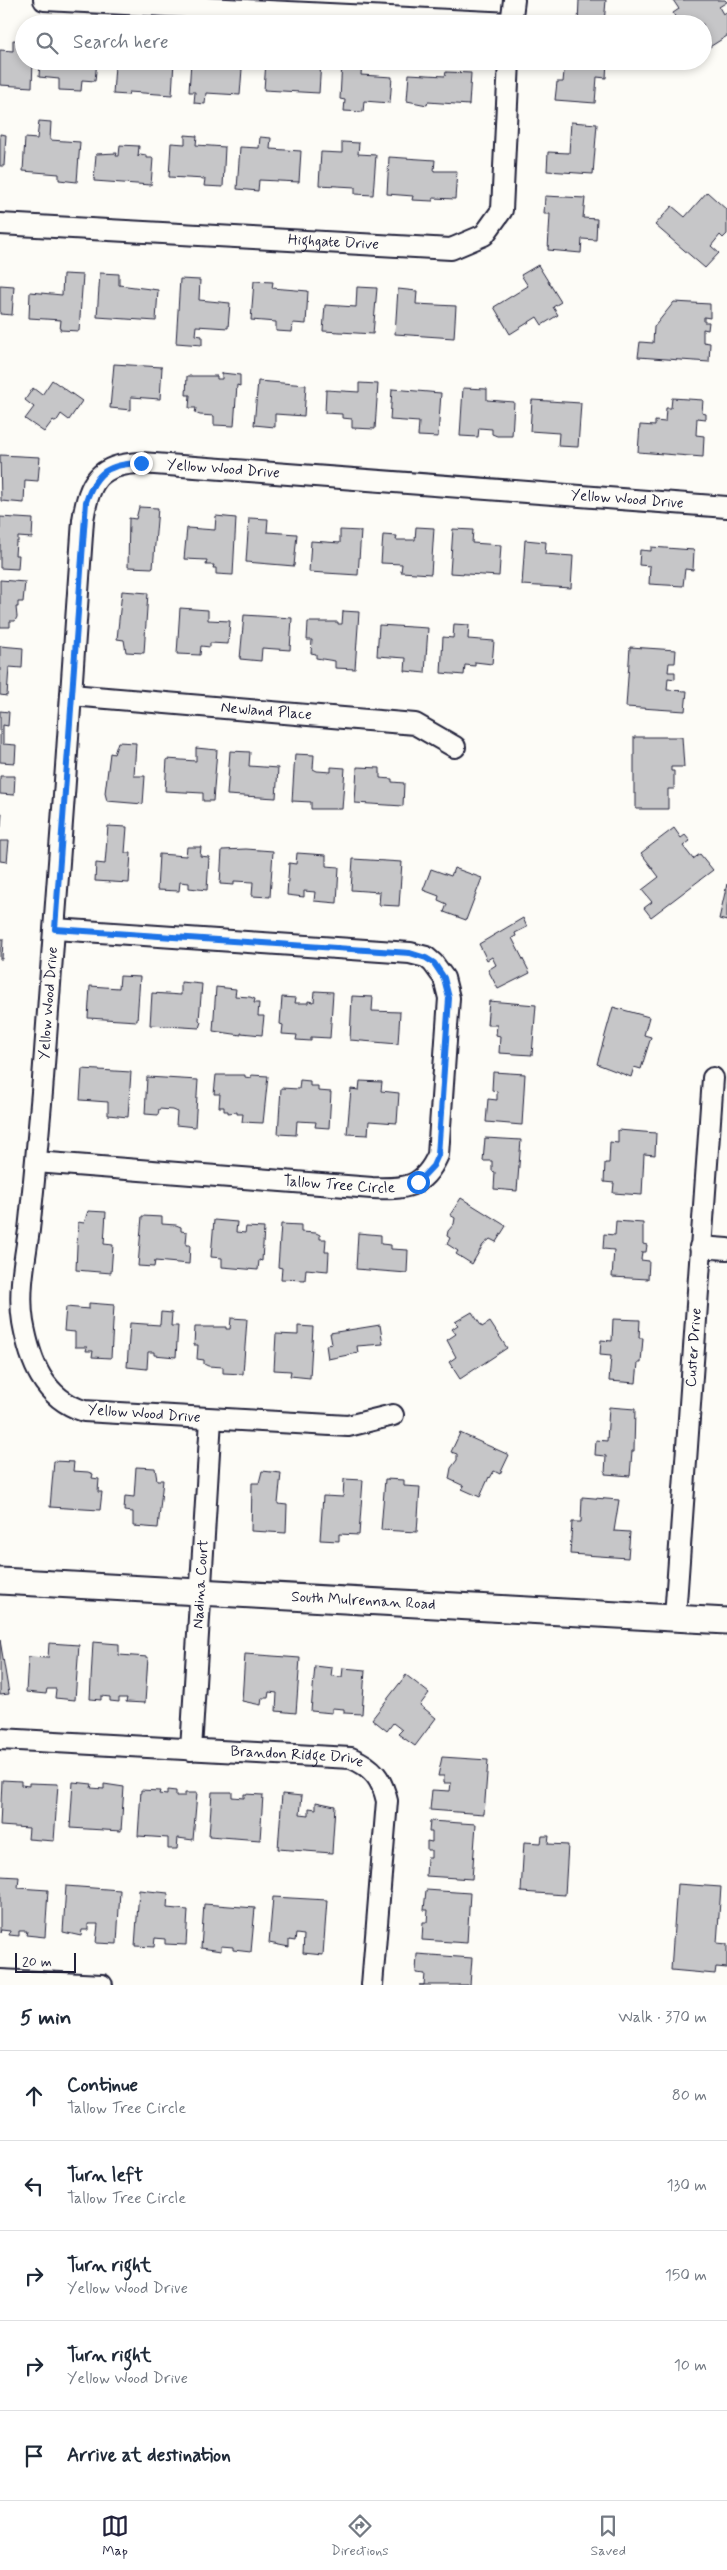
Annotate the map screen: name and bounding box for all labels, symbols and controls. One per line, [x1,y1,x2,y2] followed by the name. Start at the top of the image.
[15,15,712,70] search box
[33,29,61,57] icon: search
[73,30,169,55] text: Search here
[288,230,380,255] street label: Highgate Drive
[130,452,153,475] route end
[166,455,281,483] street label: Yellow Wood Drive
[570,485,685,514] street label: Yellow Wood Drive
[220,698,313,725] street label: Newland Place
[35,946,63,1061] street label: Yellow Wood Drive
[283,1171,395,1198] street label: Tallow Tree Circle
[407,1171,430,1194] route start
[681,1307,707,1388] street label: Custer Drive
[87,1400,201,1428] street label: Yellow Wood Drive
[188,1539,214,1629] street label: Nadina Court
[291,1587,436,1615] street label: South Mulrennan Road
[230,1741,368,1773] street label: Brandon Ridge Drive
[15,1950,76,1973] scale bar
[22,1953,52,1971] text: 20 m
[20,2004,72,2032] text: 5 min
[618,2007,707,2028] text: Walk · 370 m
[67,2073,138,2098] text: Continue
[20,2082,48,2110] icon: ahead
[672,2085,707,2106] text: 80 m
[67,2098,186,2119] text: Tallow Tree Circle
[67,2163,143,2188] text: Turn left
[20,2172,48,2200] icon: left
[666,2175,707,2196] text: 130 m
[67,2188,186,2209] text: Tallow Tree Circle
[67,2253,151,2278] text: Turn right
[20,2262,48,2290] icon: right
[665,2265,707,2286] text: 150 m
[67,2278,188,2299] text: Yellow Wood Drive
[67,2343,151,2368] text: Turn right
[20,2352,48,2380] icon: right
[674,2355,707,2376] text: 10 m
[67,2368,188,2389] text: Yellow Wood Drive
[20,2442,48,2470] icon: arrive
[67,2443,231,2468] text: Arrive at destination
[101,2512,129,2560] tab: Map
[331,2512,389,2560] tab: Directions
[591,2512,626,2560] tab: Saved

